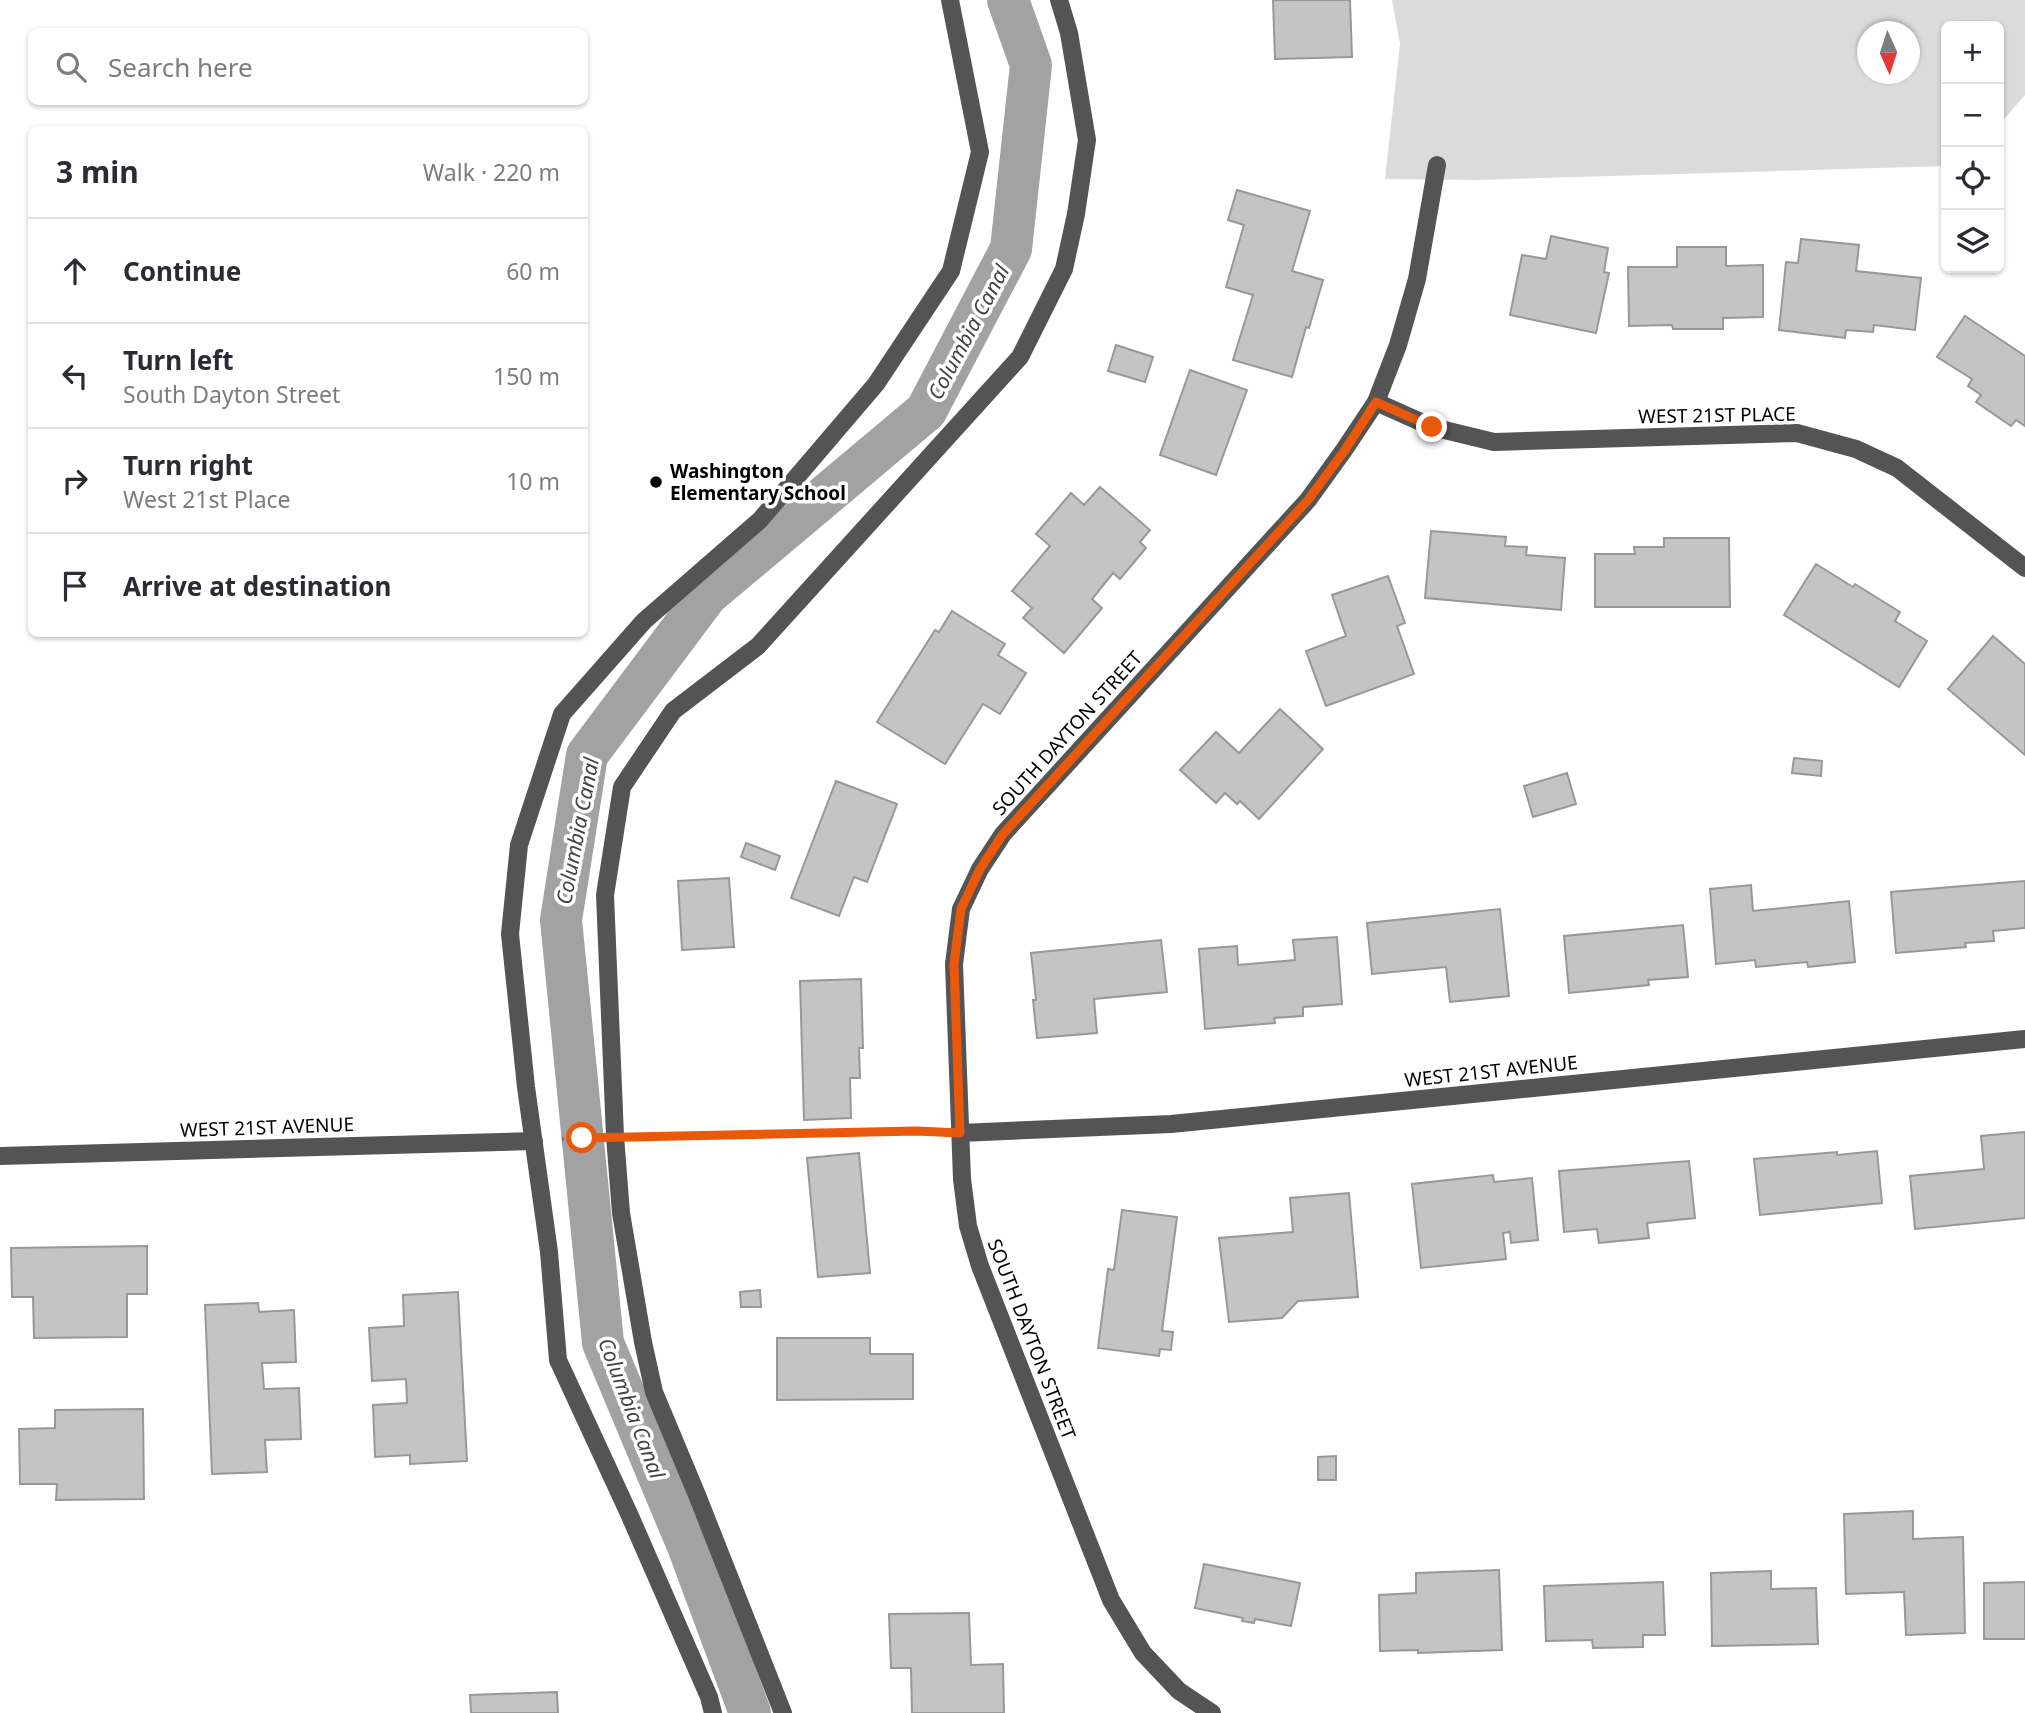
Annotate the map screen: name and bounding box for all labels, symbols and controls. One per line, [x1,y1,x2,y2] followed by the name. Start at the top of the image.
[1857,21,1920,84] north arrow
[1941,21,2004,273] map controls
[1941,21,2004,84] button: +
[28,28,588,105] search box
[52,48,90,86] icon: search
[108,49,253,85] text: Search here
[1941,84,2004,147] button: −
[1941,147,2004,210] button: locate
[56,151,139,192] text: 3 min
[423,156,560,188] text: Walk · 220 m
[1941,210,2004,273] button: layers
[56,252,94,290] icon: ahead
[123,253,241,289] text: Continue
[506,255,560,287] text: 60 m
[921,259,1016,404] water label: Columbia Canal
[123,342,234,378] text: Turn left
[56,357,94,395] icon: left
[493,360,560,392] text: 150 m
[123,378,340,410] text: South Dayton Street
[1638,401,1796,429] street label: WEST 21ST PLACE
[1416,411,1447,442] route end
[123,447,253,483] text: Turn right
[670,458,846,506] place label: Washington Elementary School
[56,462,94,500] icon: right
[506,465,560,497] text: 10 m
[648,474,664,490] marker: Washington Elementary School
[123,483,291,515] text: West 21st Place
[56,567,94,605] icon: arrive
[123,568,392,604] text: Arrive at destination
[986,645,1148,821] street label: SOUTH DAYTON STREET
[549,755,605,907] water label: Columbia Canal
[1403,1049,1579,1093] street label: WEST 21ST AVENUE
[180,1111,354,1143] street label: WEST 21ST AVENUE
[566,1122,597,1153] route start
[982,1235,1082,1443] street label: SOUTH DAYTON STREET
[592,1334,672,1483] water label: Columbia Canal

